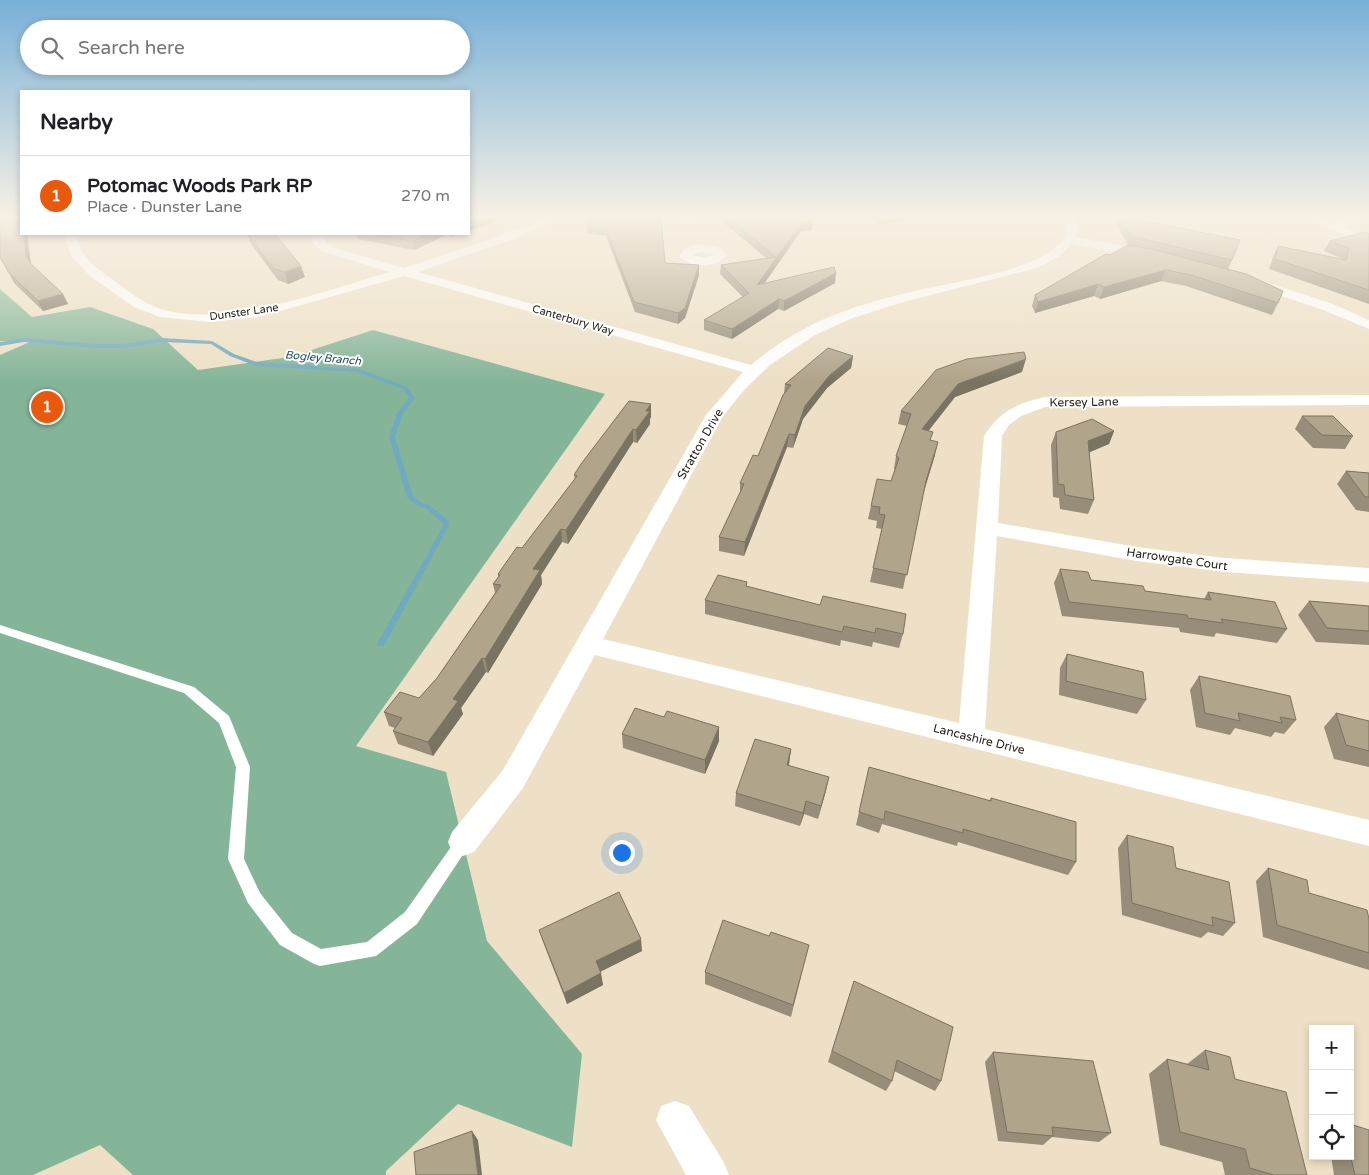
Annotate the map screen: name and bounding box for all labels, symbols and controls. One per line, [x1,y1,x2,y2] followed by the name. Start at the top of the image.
[20,20,470,75] search box
[38,34,66,62] icon: search
[78,37,185,59] text: Search here
[40,110,113,135] text: Nearby
[87,175,312,197] text: Potomac Woods Park RP
[51,186,61,206] text: 1
[401,186,450,206] text: 270 m
[87,197,242,217] text: Place · Dunster Lane
[209,301,279,323] street label: Dunster Lane
[531,302,615,338] street label: Canterbury Way
[285,348,362,368] water label: Bogley Branch
[31,388,63,426] pin: 1
[1049,394,1119,410] street label: Kersey Lane
[674,406,726,482] street label: Stratton Drive
[1126,545,1229,573] street label: Harrowgate Court
[932,721,1027,757] street label: Lancashire Drive
[609,840,635,866] your location
[1309,1025,1354,1160] map controls
[1309,1025,1354,1070] button: +
[1309,1070,1354,1115] button: −
[1309,1115,1354,1160] button: locate

